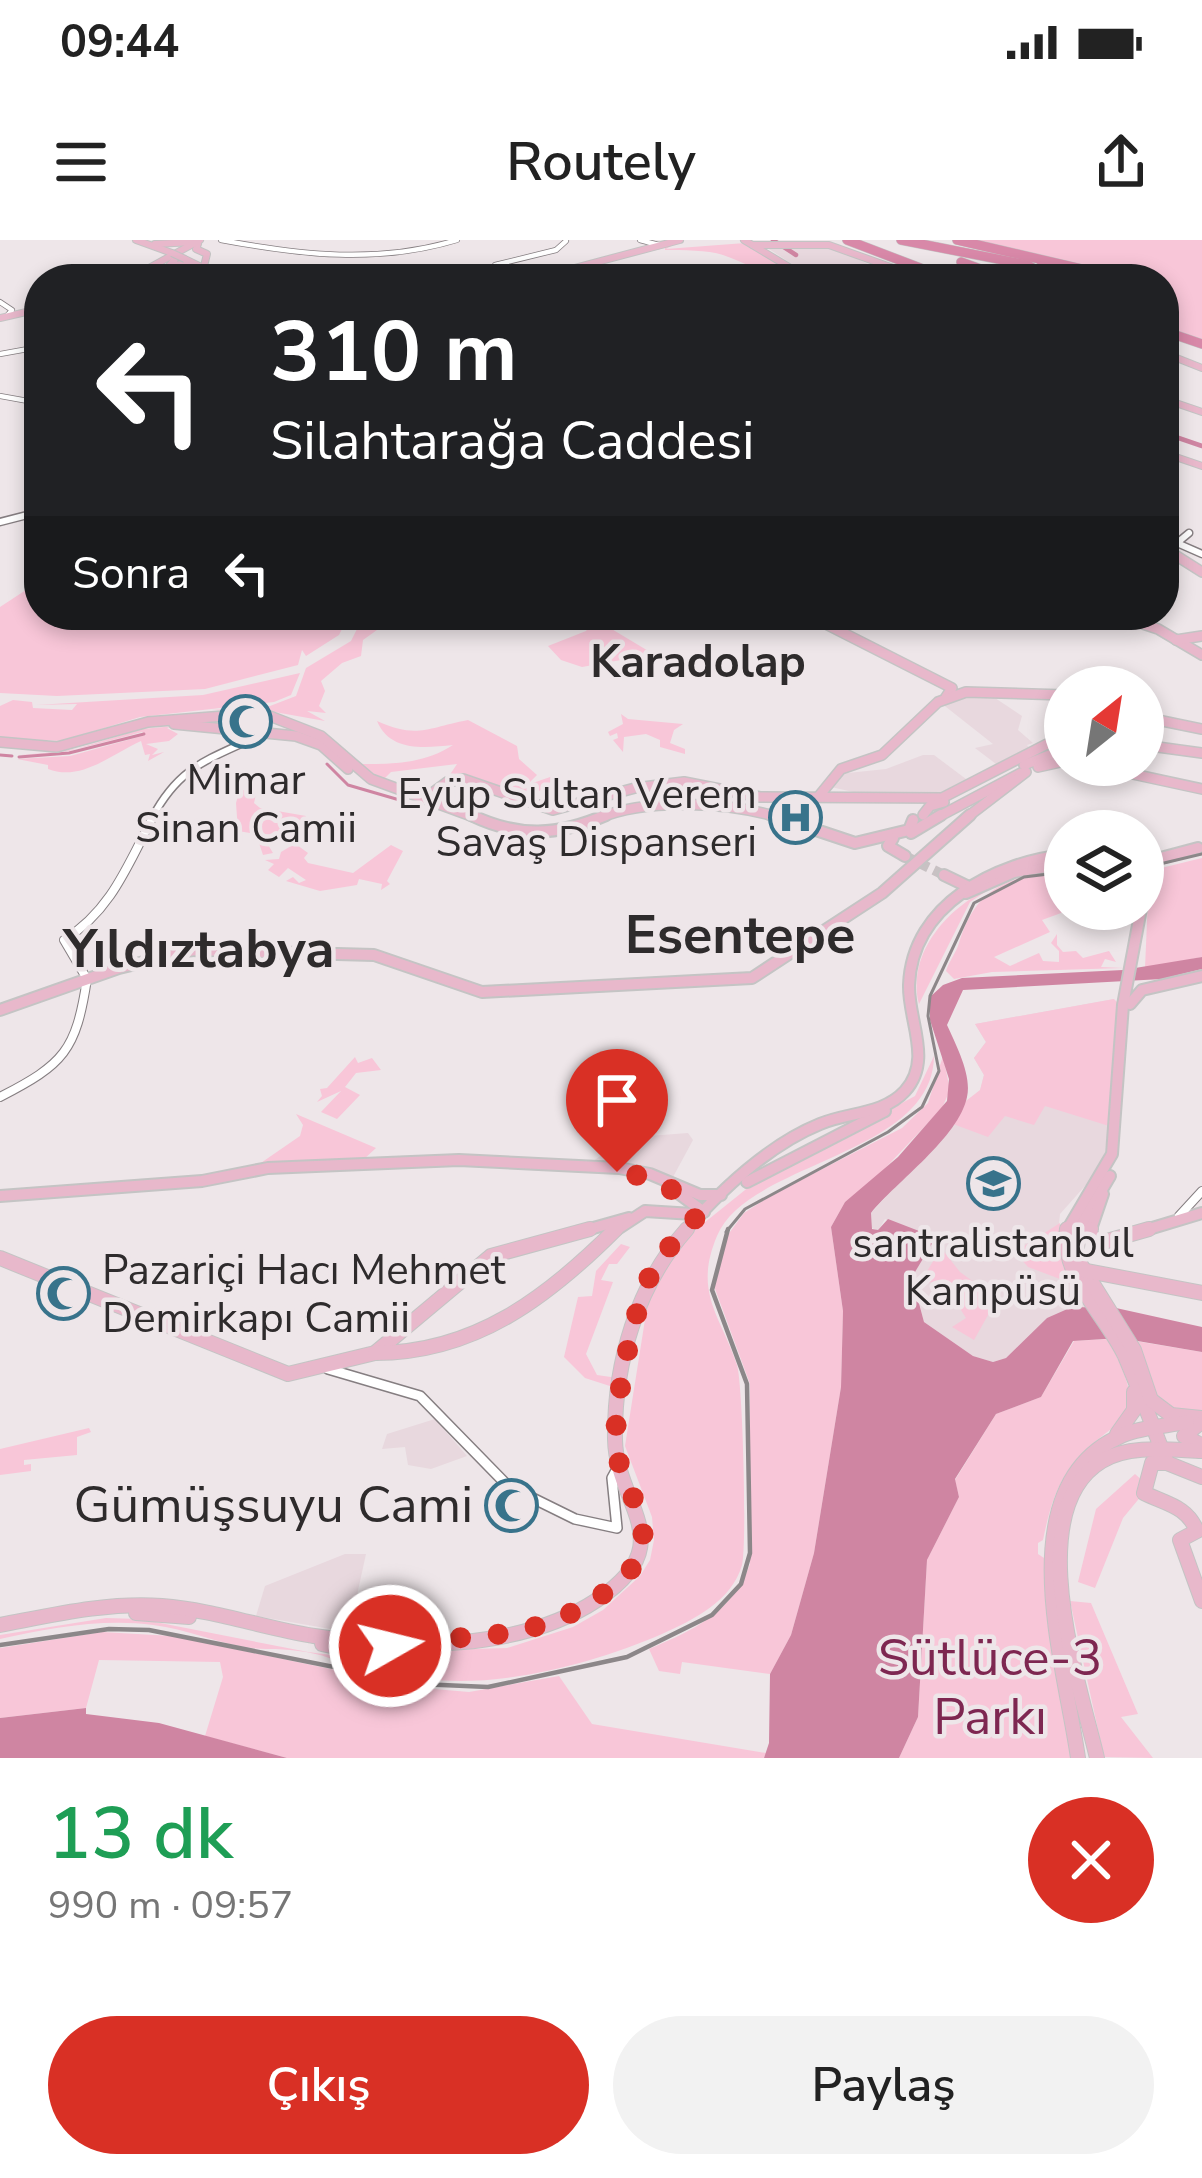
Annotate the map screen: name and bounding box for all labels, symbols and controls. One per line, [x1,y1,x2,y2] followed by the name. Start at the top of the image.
[60,12,179,73] text: 09:44
[506,125,696,199] text: Routely
[48,129,114,195] icon: menu
[1088,129,1154,195] icon: share
[270,295,518,410] text: 310 m
[72,312,228,468] icon: left
[270,404,755,478] text: Silahtarağa Caddesi
[214,540,280,606] icon: left
[72,543,190,604] text: Sonra
[590,632,806,693] district label: Karadolap
[1044,666,1164,786] north arrow
[1044,666,1164,930] map controls
[218,693,274,749] mosque icon: Mimar Sinan Camii
[135,752,357,857] place label: Mimar Sinan Camii
[398,766,757,871] place label: Eyüp Sultan Verem Savaş Dispanseri
[768,790,824,846] hospital icon: Eyüp Sultan Verem Savaş Dispanseri
[1044,810,1164,930] button: layers
[625,898,855,972] district label: Esentepe
[61,912,335,986] district label: Yıldıztabya
[566,1049,668,1172] pin
[584,1067,650,1133] icon: arrive
[965,1156,1021,1212] school or university icon: santralistanbul Kampüsü
[852,1215,1134,1320] place label: santralistanbul Kampüsü
[102,1242,506,1347] place label: Pazariçi Hacı Mehmet Demirkapı Camii
[35,1266,91,1322] mosque icon: Pazariçi Hacı Mehmet Demirkapı Camii
[73,1470,473,1540] place label: Gümüşsuyu Cami
[484,1477,540,1533] mosque icon: Gümüşsuyu Cami
[327,1583,453,1709] position arrow
[878,1623,1102,1752] park label: Sütlüce-3 Parkı
[48,1785,233,1883] text: 13 dk
[1028,1797,1154,1923] button: close
[48,1879,293,1932] text: 990 m · 09:57
[48,2016,589,2154] button: Çıkış
[613,2016,1154,2154] button: Paylaş

